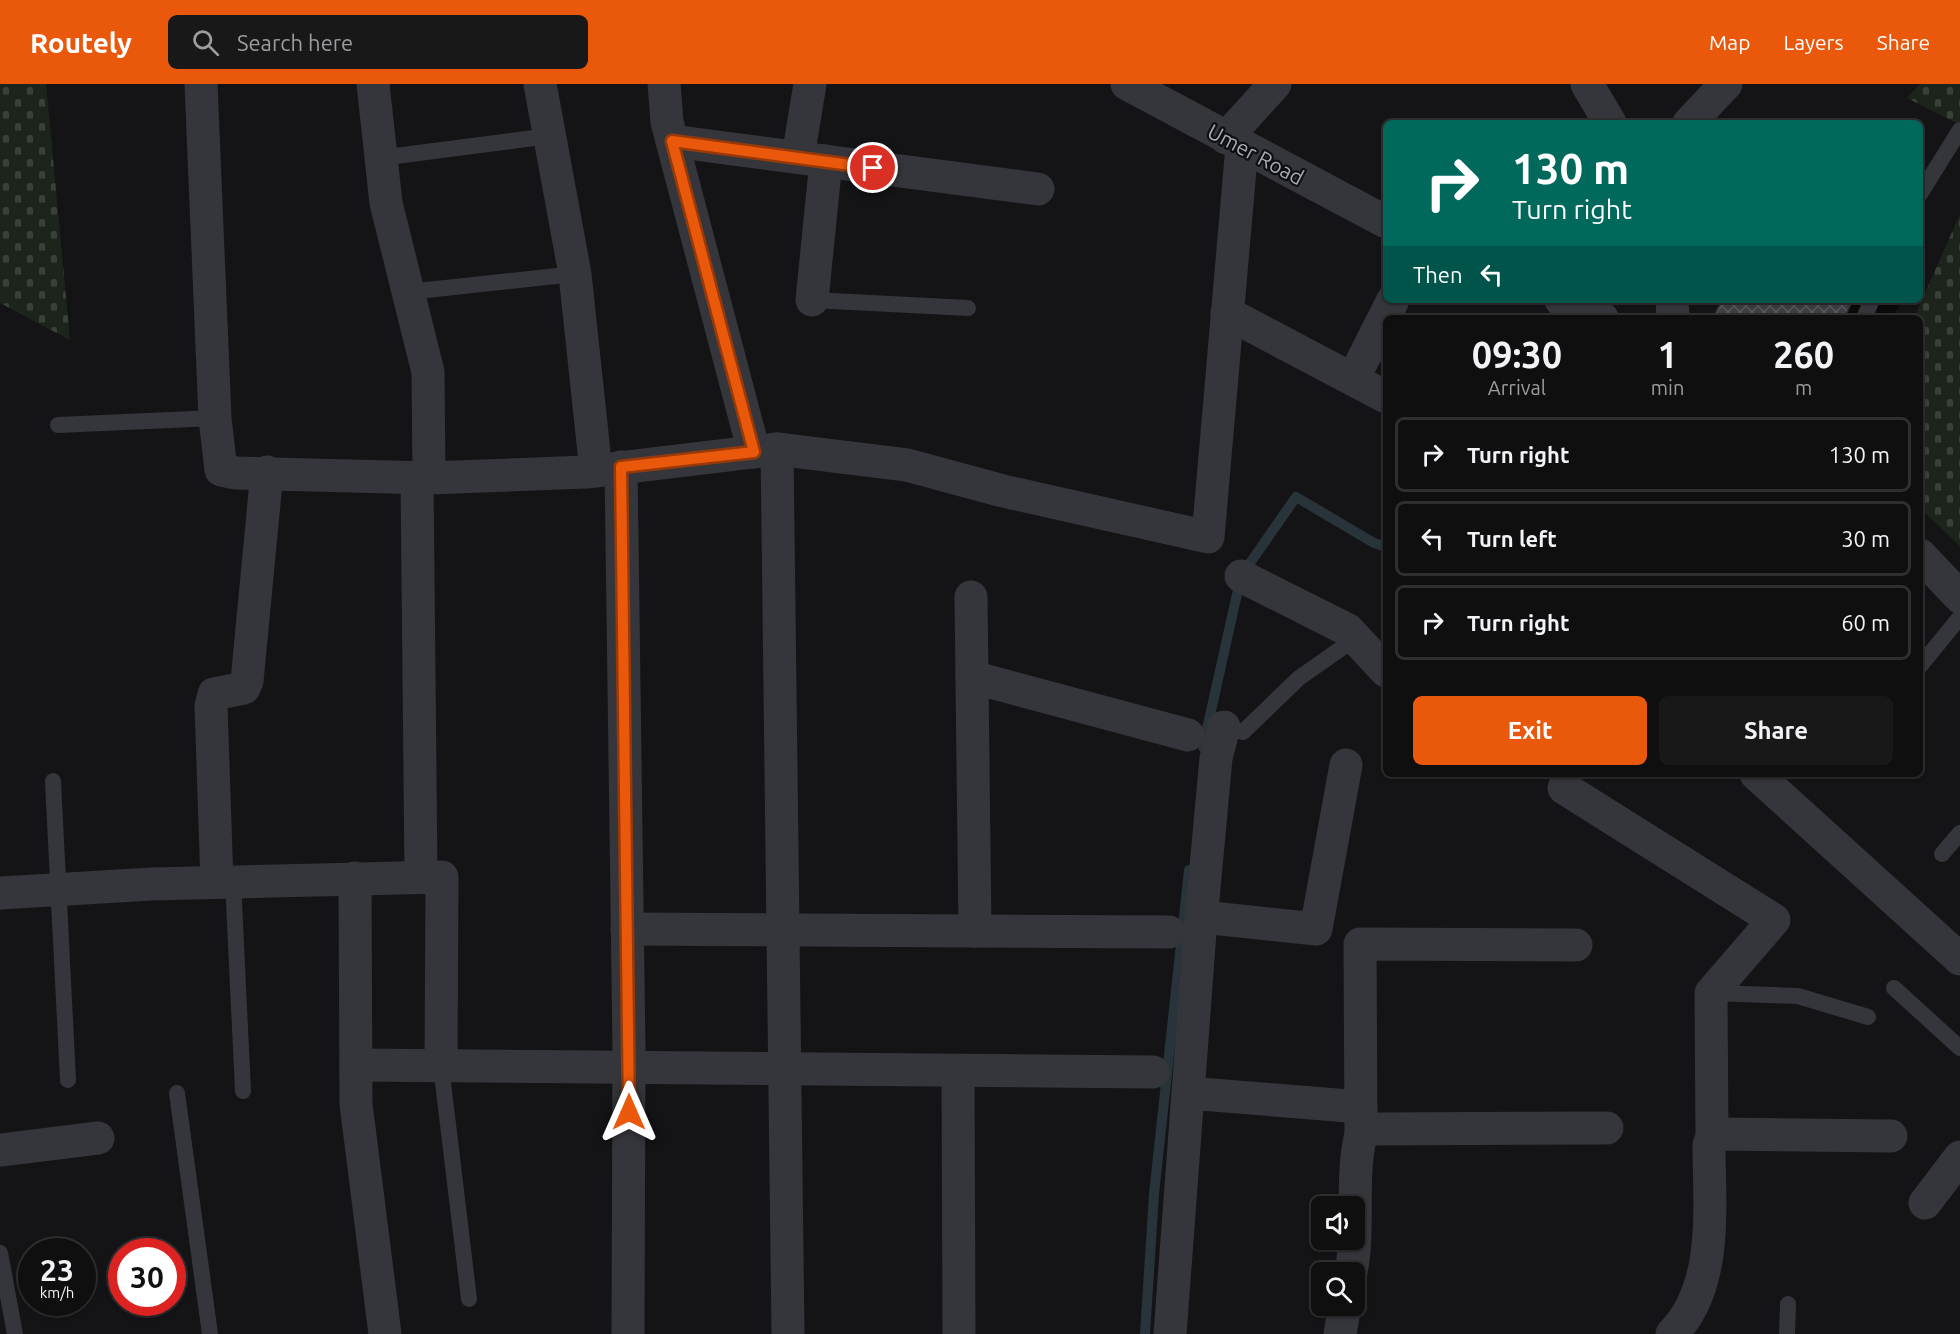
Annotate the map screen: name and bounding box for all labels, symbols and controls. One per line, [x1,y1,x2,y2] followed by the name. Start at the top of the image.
[168,15,588,69] search box
[189,26,222,59] icon: search
[30,27,132,58] text: Routely
[237,30,353,55] text: Search here
[1709,30,1750,54] text: Map
[1783,30,1844,54] text: Layers
[1877,30,1930,54] text: Share
[1204,119,1308,189] street label: Umer Road
[847,142,898,193] pin
[1413,144,1491,222] icon: right
[1512,145,1629,192] text: 130 m
[856,151,889,184] icon: arrive
[1512,194,1632,224] text: Turn right
[1475,258,1508,291] icon: left
[1413,262,1463,287] text: Then
[1472,334,1562,375] text: 09:30
[1657,334,1678,375] text: 1
[1773,334,1834,375] text: 260
[1488,376,1546,399] text: Arrival
[1651,376,1684,399] text: min
[1795,376,1812,399] text: m
[1416,438,1449,471] icon: right
[1467,442,1569,467] text: Turn right
[1829,442,1890,467] text: 130 m
[1416,522,1449,555] icon: left
[1467,526,1557,551] text: Turn left
[1841,526,1890,551] text: 30 m
[1416,606,1449,639] icon: right
[1467,610,1569,635] text: Turn right
[1841,610,1890,635] text: 60 m
[1413,696,1647,765] button: Exit
[1659,696,1893,765] button: Share
[597,1080,661,1144] position arrow
[1311,1196,1365,1316] map controls
[1311,1196,1365,1250] button: sound
[108,1238,186,1316] speed limit sign: 30
[40,1253,74,1287] text: 23
[1311,1262,1365,1316] button: search
[40,1284,74,1301] text: km/h

